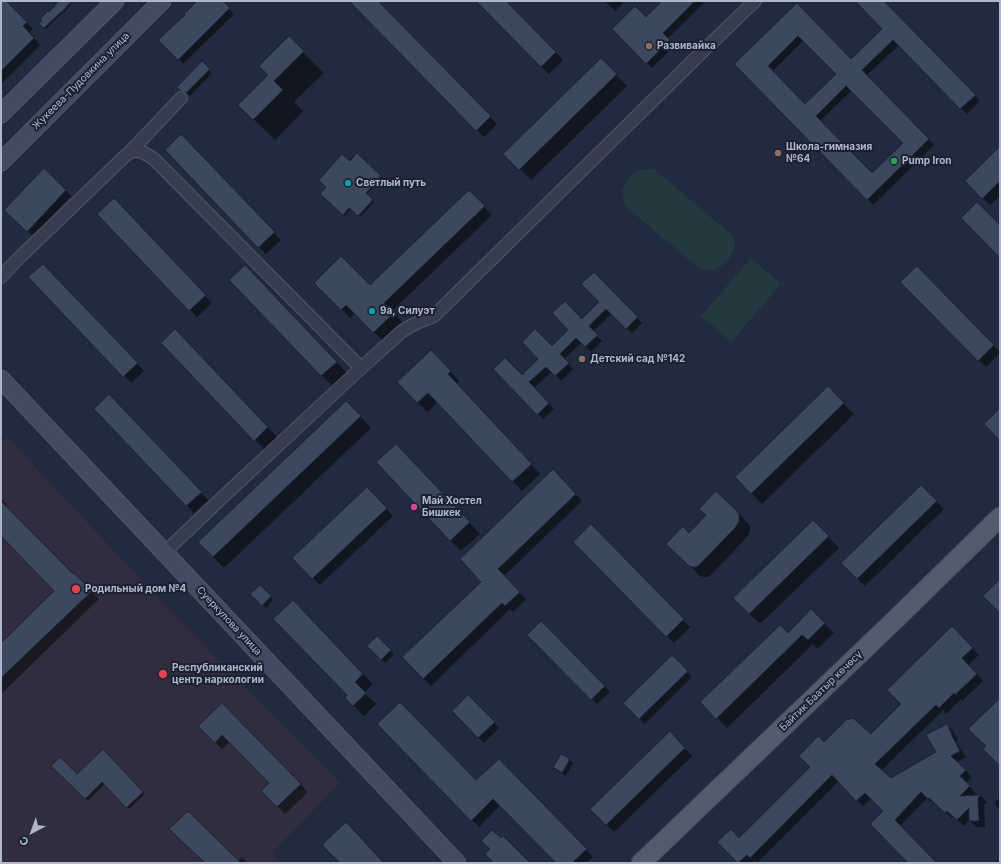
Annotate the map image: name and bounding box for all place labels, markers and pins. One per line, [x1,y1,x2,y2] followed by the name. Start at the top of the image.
[657,40,716,52] place label: Развивайка
[644,41,654,51] marker: Развивайка
[786,141,872,164] place label: Школа-гимназия №64
[773,148,783,158] marker: Школа-гимназия №64
[902,155,951,167] place label: Pump Iron
[889,156,899,166] marker: Pump Iron
[356,177,426,189] place label: Светлый путь
[343,178,353,188] marker: Светлый путь
[380,305,434,317] place label: 9а, Силуэт
[367,306,377,316] marker: 9а, Силуэт
[590,353,685,365] place label: Детский сад №142
[577,354,587,364] marker: Детский сад №142
[422,495,482,518] place label: Май Хостел Бишкек
[409,502,419,512] marker: Май Хостел Бишкек
[70,583,82,595] marker: Родильный дом №4
[85,583,186,595] place label: Родильный дом №4
[172,662,264,686] place label: Республиканский центр наркологии
[157,668,169,680] marker: Республиканский центр наркологии

